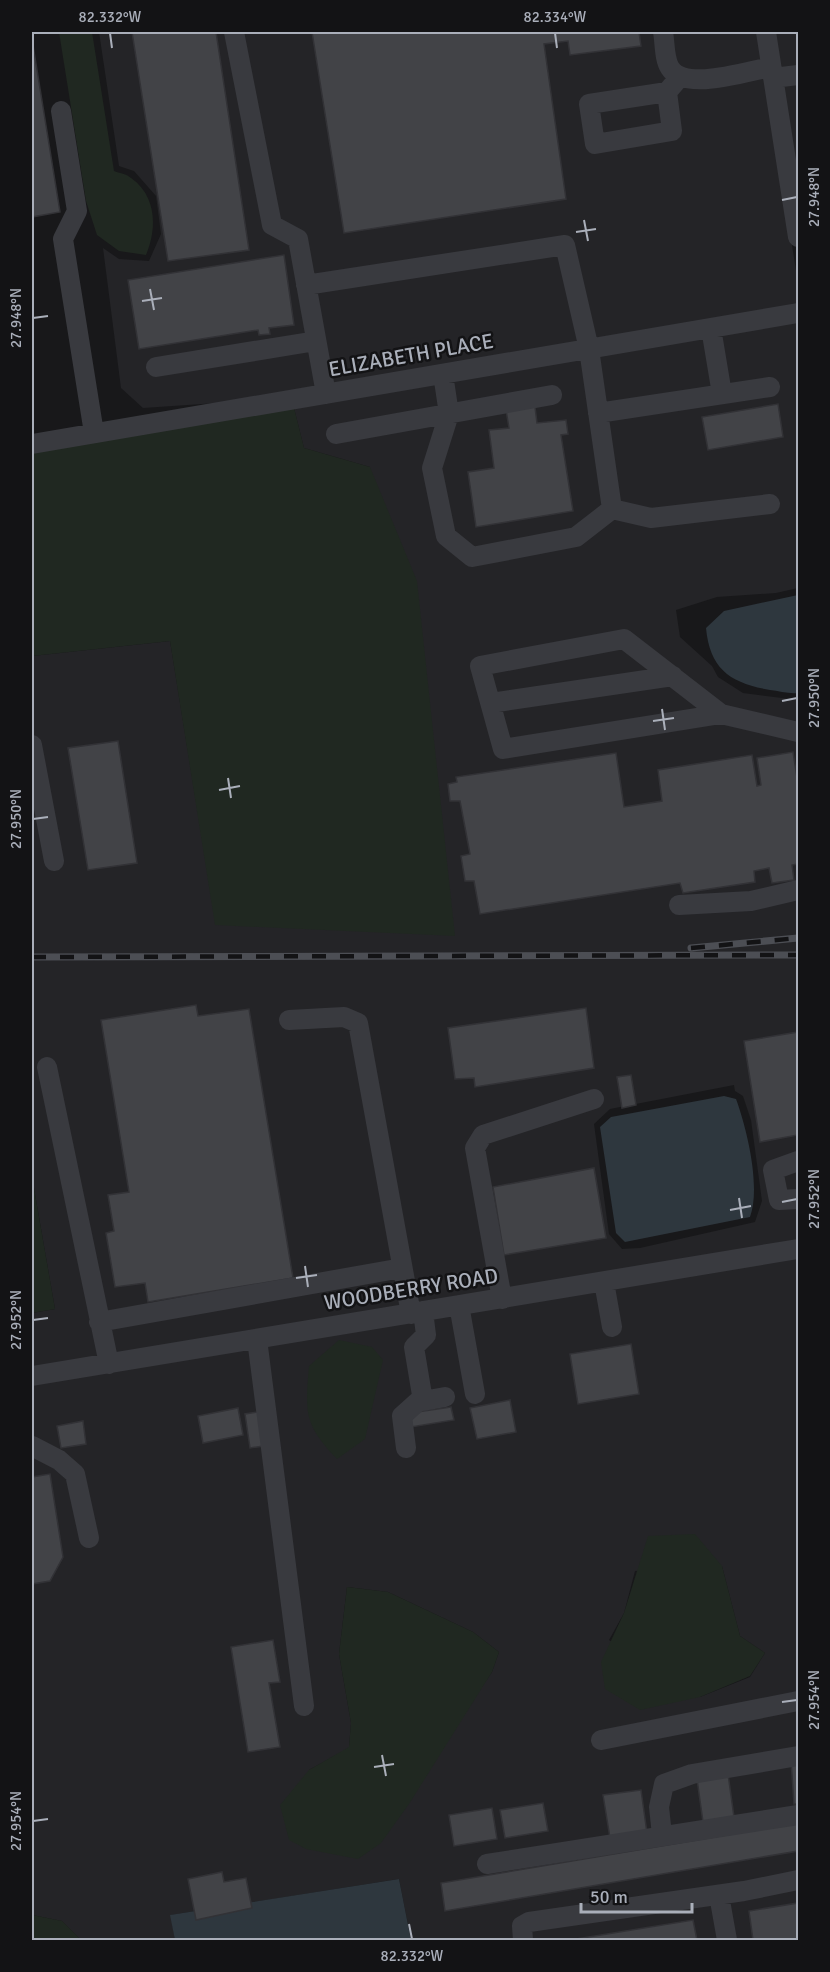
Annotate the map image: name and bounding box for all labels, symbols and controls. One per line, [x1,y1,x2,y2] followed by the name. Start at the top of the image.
[79,8,142,26] text: 82.332°W
[524,8,587,26] text: 82.334°W
[805,167,823,227] text: 27.948°N
[7,288,25,348] text: 27.948°N
[327,328,495,382] street label: ELIZABETH PLACE
[805,668,823,728] text: 27.950°N
[7,789,25,849] text: 27.950°N
[805,1169,823,1229] text: 27.952°N
[322,1262,500,1316] street label: WOODBERRY ROAD
[7,1290,25,1350] text: 27.952°N
[805,1670,823,1730] text: 27.954°N
[7,1791,25,1851] text: 27.954°N
[581,1876,692,1914] scale bar
[590,1886,628,1908] text: 50 m
[381,1947,444,1965] text: 82.332°W

